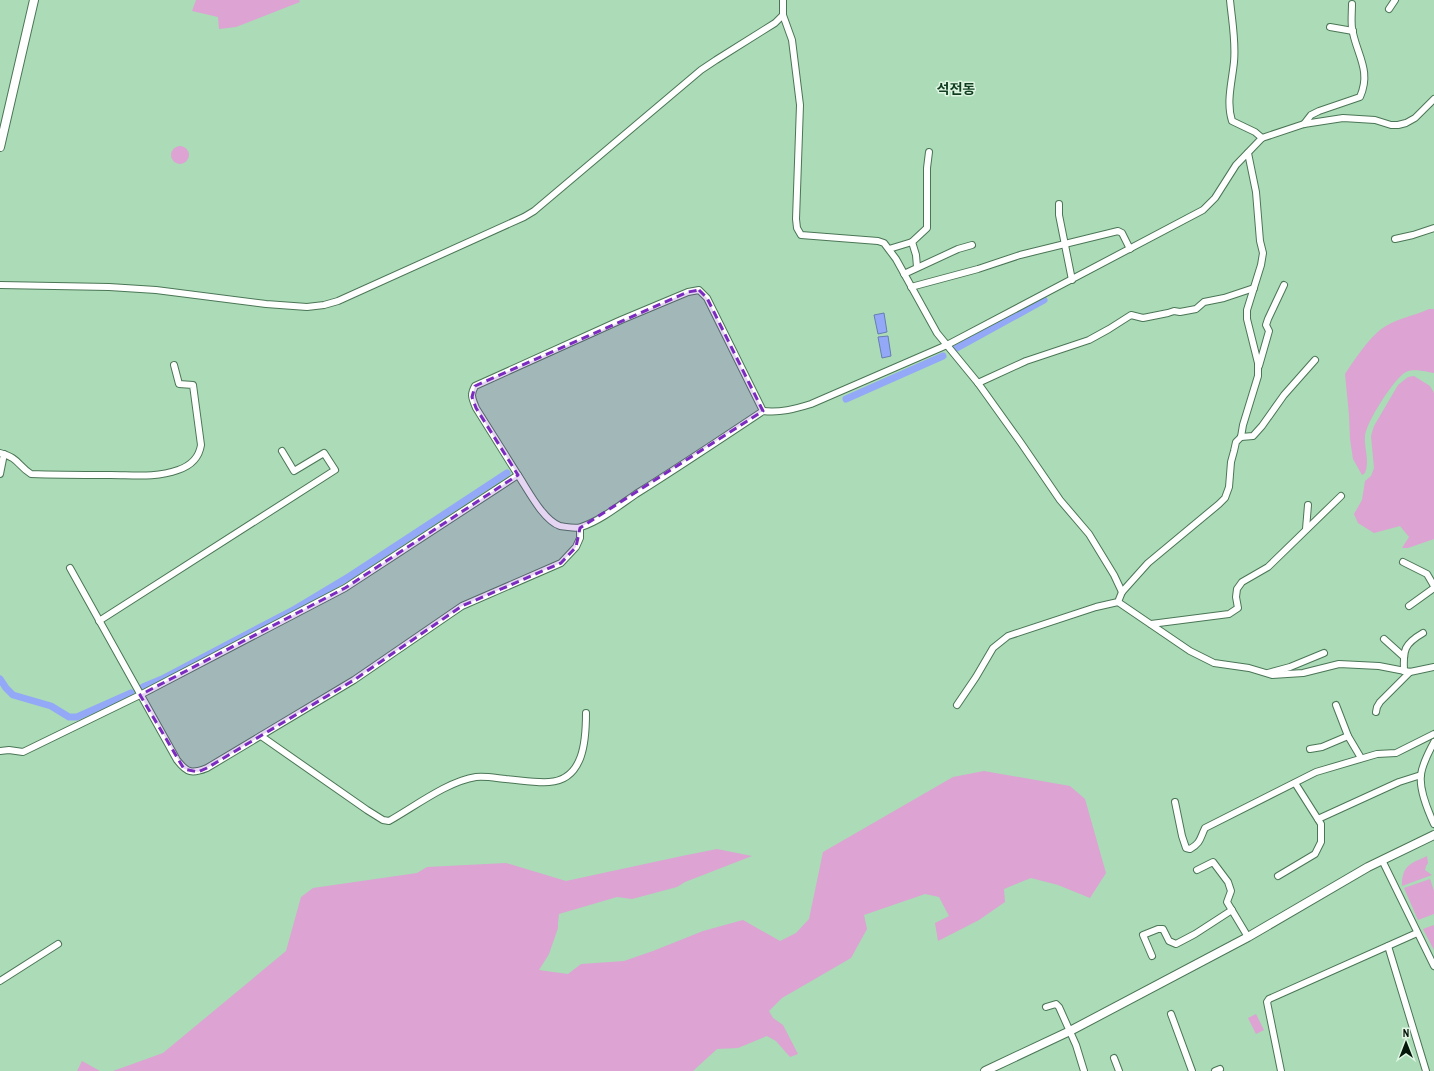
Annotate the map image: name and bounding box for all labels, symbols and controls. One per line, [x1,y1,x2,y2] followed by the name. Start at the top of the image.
[937,80,975,98] district label: 석전동
[1386,1023,1426,1063] north arrow
[1403,1026,1409,1040] text: N

